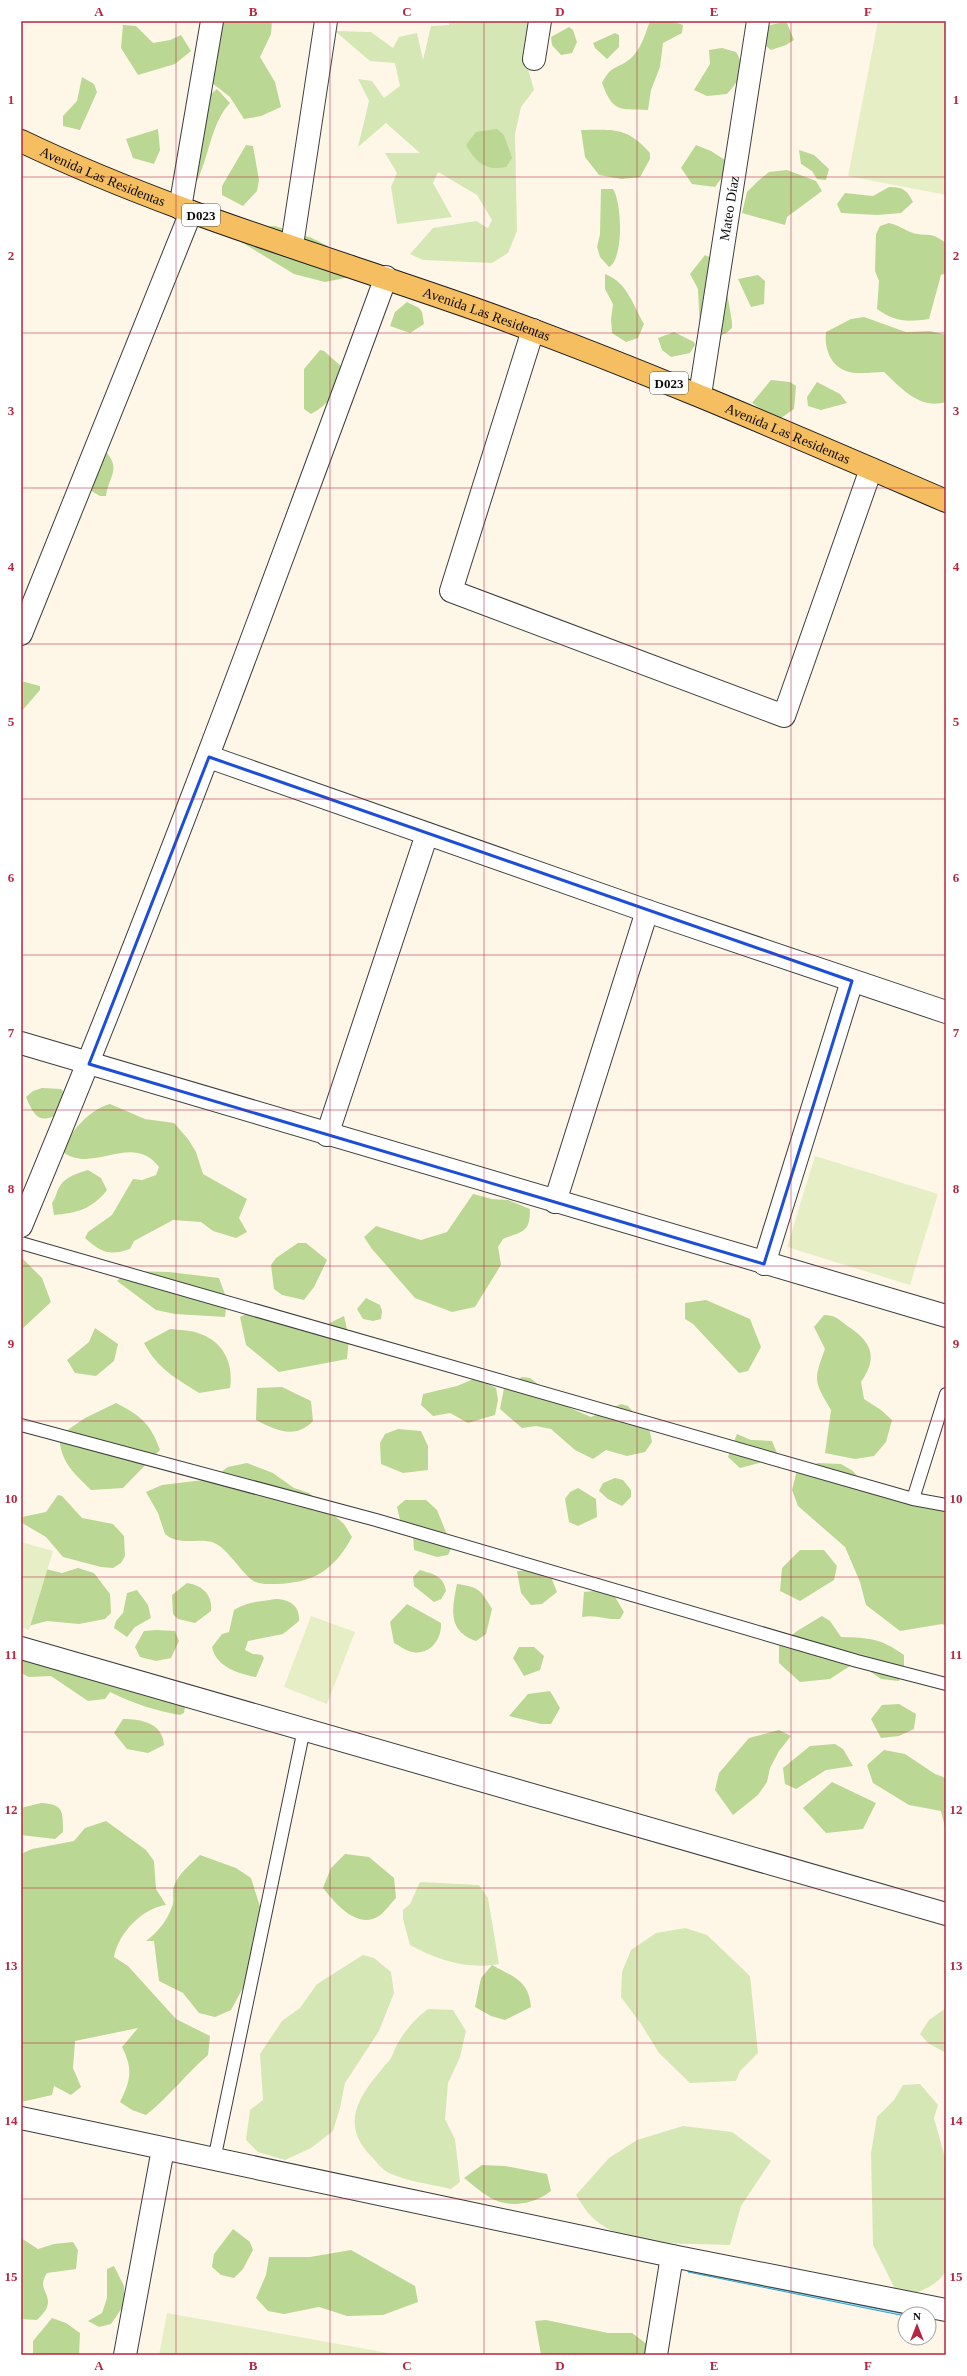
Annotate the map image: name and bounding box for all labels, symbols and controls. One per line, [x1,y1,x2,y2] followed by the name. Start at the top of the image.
[94,4,104,19] text: A
[249,4,258,19] text: B
[402,4,412,19] text: C
[555,4,565,19] text: D
[710,4,718,19] text: E
[864,4,872,19] text: F
[8,92,14,107] text: 1
[953,92,959,107] text: 1
[37,144,167,209] street label: Avenida Las Residentas
[717,175,742,242] street label: Mateo Díaz
[182,204,220,226] road number: D023
[8,248,14,263] text: 2
[953,248,959,263] text: 2
[421,285,552,344] street label: Avenida Las Residentas
[650,372,688,394] road number: D023
[723,401,852,467] street label: Avenida Las Residentas
[8,403,15,418] text: 3
[953,403,960,418] text: 3
[8,559,15,574] text: 4
[953,559,960,574] text: 4
[8,714,15,729] text: 5
[953,714,960,729] text: 5
[8,870,15,885] text: 6
[953,870,960,885] text: 6
[8,1025,15,1040] text: 7
[953,1025,960,1040] text: 7
[8,1181,15,1196] text: 8
[953,1181,960,1196] text: 8
[8,1336,15,1351] text: 9
[953,1336,960,1351] text: 9
[5,1491,18,1506] text: 10
[950,1491,963,1506] text: 10
[5,1647,17,1662] text: 11
[950,1647,962,1662] text: 11
[5,1802,18,1817] text: 12
[950,1802,963,1817] text: 12
[5,1958,18,1973] text: 13
[950,1958,963,1973] text: 13
[5,2113,18,2128] text: 14
[950,2113,963,2128] text: 14
[5,2269,18,2284] text: 15
[950,2269,963,2284] text: 15
[897,2306,937,2346] north arrow
[913,2310,921,2322] text: N
[94,2358,104,2373] text: A
[249,2358,258,2373] text: B
[402,2358,412,2373] text: C
[555,2358,565,2373] text: D
[710,2358,718,2373] text: E
[864,2358,872,2373] text: F

